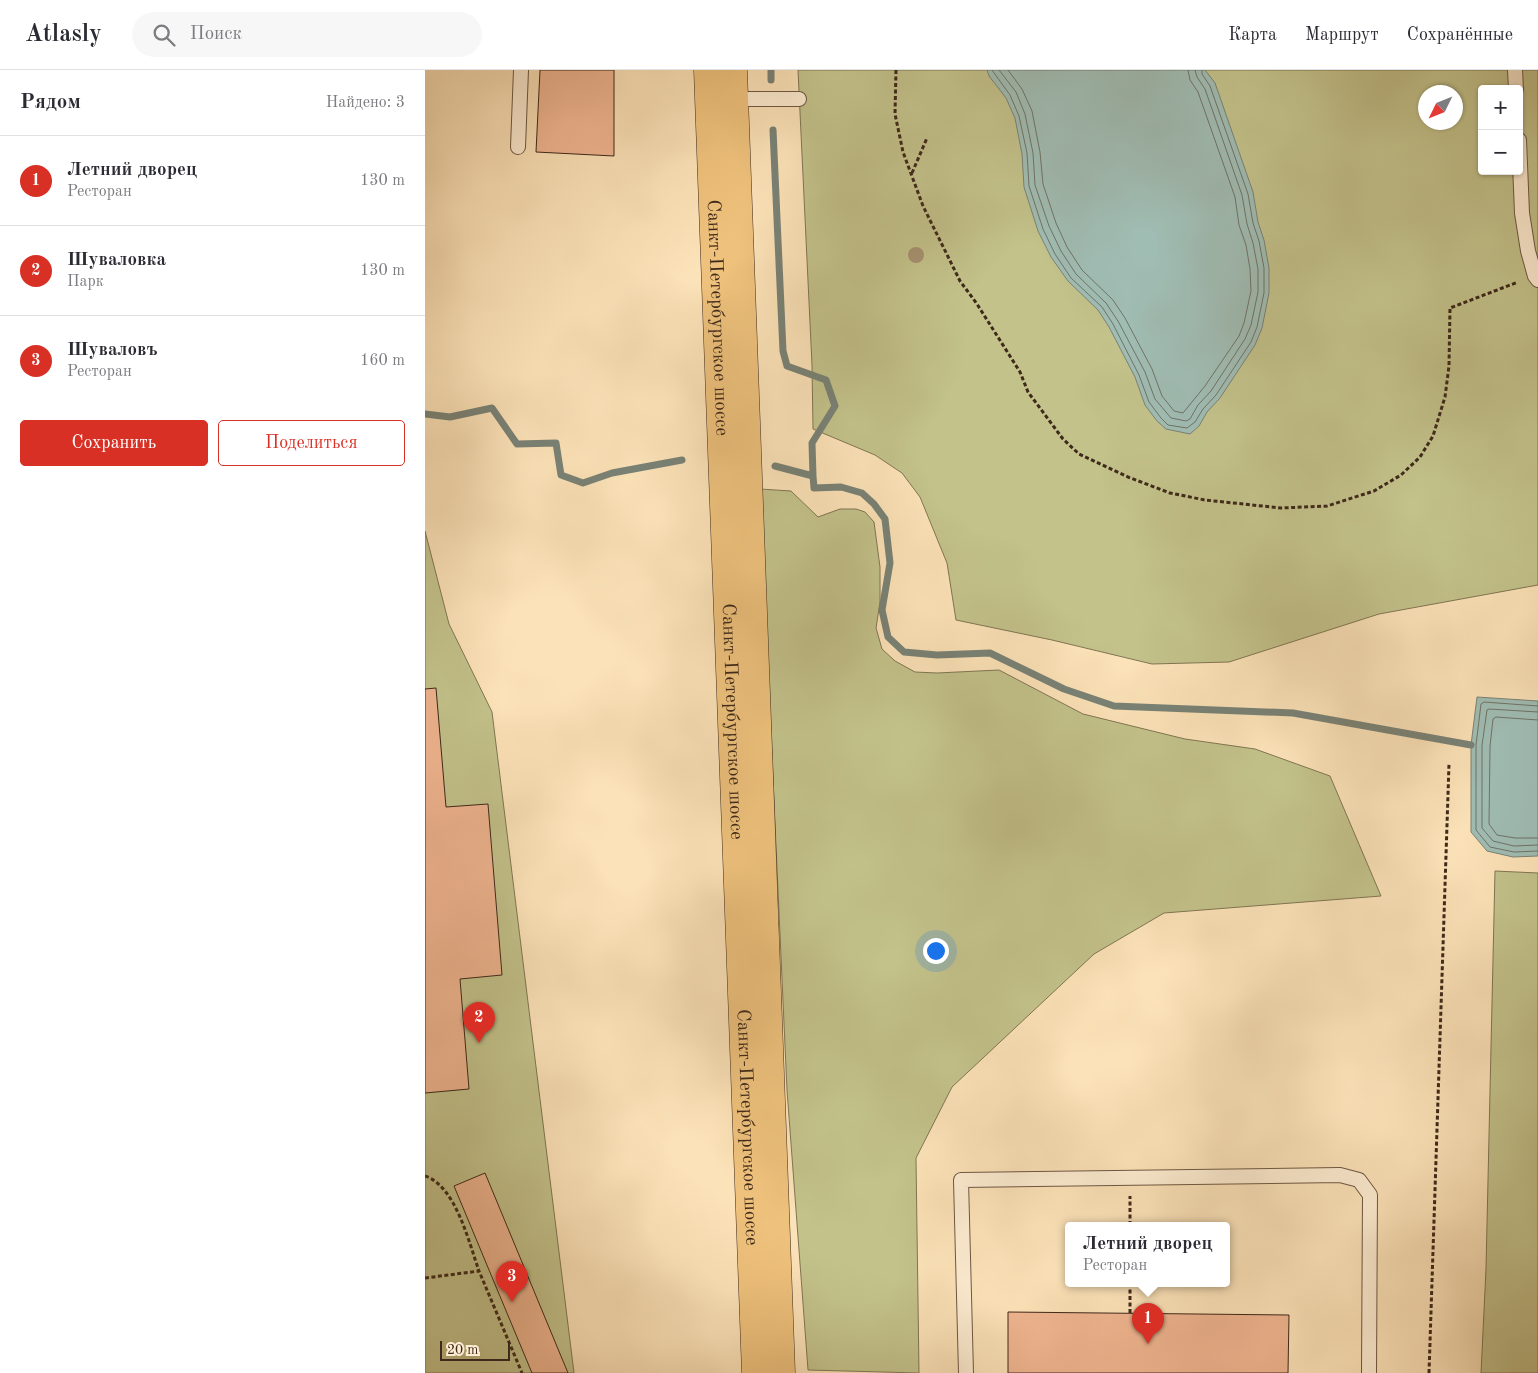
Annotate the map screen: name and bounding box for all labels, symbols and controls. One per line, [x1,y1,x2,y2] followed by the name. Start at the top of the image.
[132,12,482,57] search box
[150,21,178,49] icon: search
[25,23,102,47] text: Atlasly
[190,25,242,44] text: Поиск
[1228,26,1277,44] text: Карта
[1305,26,1379,44] text: Маршрут
[1407,26,1513,44] text: Сохранённые
[1418,85,1463,130] north arrow
[1478,85,1523,175] map controls
[1478,85,1523,130] button: +
[20,92,81,113] text: Рядом
[326,95,405,111] text: Найдено: 3
[1478,130,1523,175] button: −
[67,161,197,180] text: Летний дворец
[31,173,41,189] text: 1
[360,173,405,189] text: 130 m
[67,184,132,200] text: Ресторан
[703,199,731,436] street label: Санкт-Петербургское шоссе
[67,251,166,270] text: Шуваловка
[31,263,41,279] text: 2
[360,263,405,279] text: 130 m
[67,274,104,290] text: Парк
[67,341,158,360] text: Шуваловъ
[31,353,41,369] text: 3
[360,353,405,369] text: 160 m
[67,364,132,380] text: Ресторан
[20,420,208,466] button: Сохранить
[218,420,405,466] button: Поделиться
[718,603,746,840] street label: Санкт-Петербургское шоссе
[923,938,949,964] your location
[463,1002,495,1043] pin: 2
[733,1009,761,1246] street label: Санкт-Петербургское шоссе
[1065,1222,1230,1287] popup
[1082,1235,1213,1254] text: Летний дворец
[1082,1258,1147,1274] text: Ресторан
[496,1261,528,1302] pin: 3
[1132,1303,1164,1344] pin: 1
[440,1338,510,1361] scale bar
[447,1343,478,1357] text: 20 m

